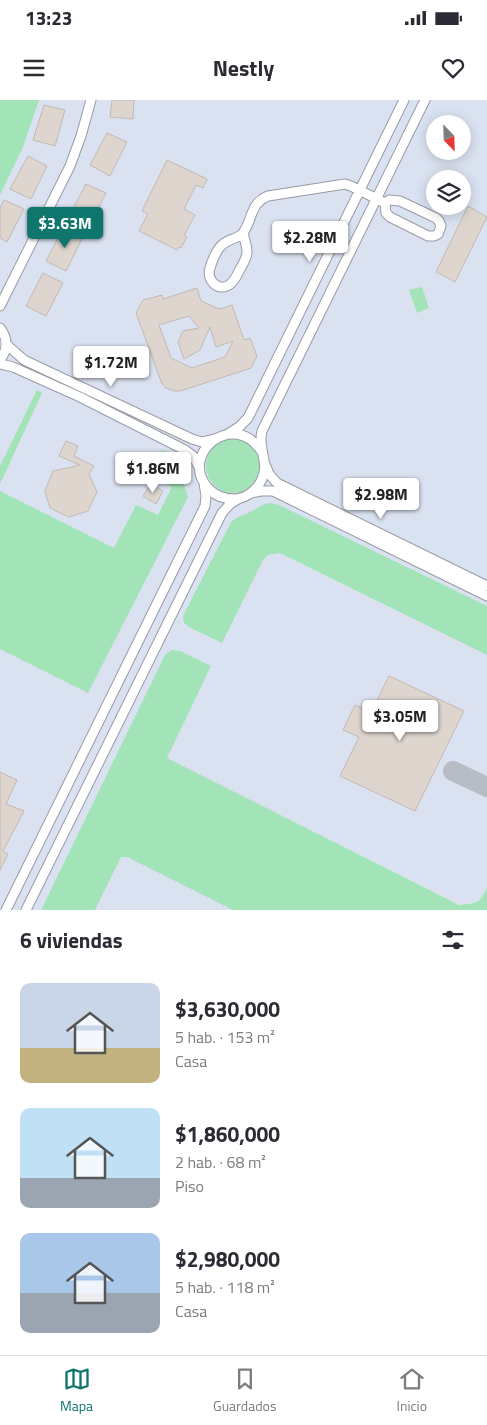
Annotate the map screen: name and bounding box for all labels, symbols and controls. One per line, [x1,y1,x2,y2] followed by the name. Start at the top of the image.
[25,3,72,32] text: 13:23
[213,51,274,85] text: Nestly
[20,54,48,82] icon: menu
[439,54,467,82] icon: heart
[426,115,471,160] north arrow
[426,115,471,215] map controls
[426,170,471,215] button: layers
[24,206,106,249] pin: $3.63M
[38,211,92,235] text: $3.63M
[269,220,351,263] pin: $2.28M
[283,225,337,249] text: $2.28M
[70,346,152,388] pin: $1.72M
[84,350,138,374] text: $1.72M
[112,452,194,494] pin: $1.86M
[126,456,180,480] text: $1.86M
[340,478,422,520] pin: $2.98M
[354,482,408,506] text: $2.98M
[359,700,441,742] pin: $3.05M
[373,704,427,728] text: $3.05M
[20,924,123,956] text: 6 viviendas
[439,926,467,954] icon: filters
[175,993,280,1025] text: $3,630,000
[60,1003,120,1063] icon: home
[175,1025,275,1049] text: 5 hab. · 153 m²
[175,1049,207,1073] text: Casa
[175,1118,280,1150] text: $1,860,000
[60,1128,120,1188] icon: home
[175,1150,266,1174] text: 2 hab. · 68 m²
[175,1174,204,1198] text: Piso
[175,1243,280,1275] text: $2,980,000
[60,1253,120,1313] icon: home
[175,1275,275,1299] text: 5 hab. · 118 m²
[175,1299,207,1323] text: Casa
[60,1365,93,1416] tab: Mapa
[213,1365,277,1416] tab: Guardados
[396,1365,427,1416] tab: Inicio

